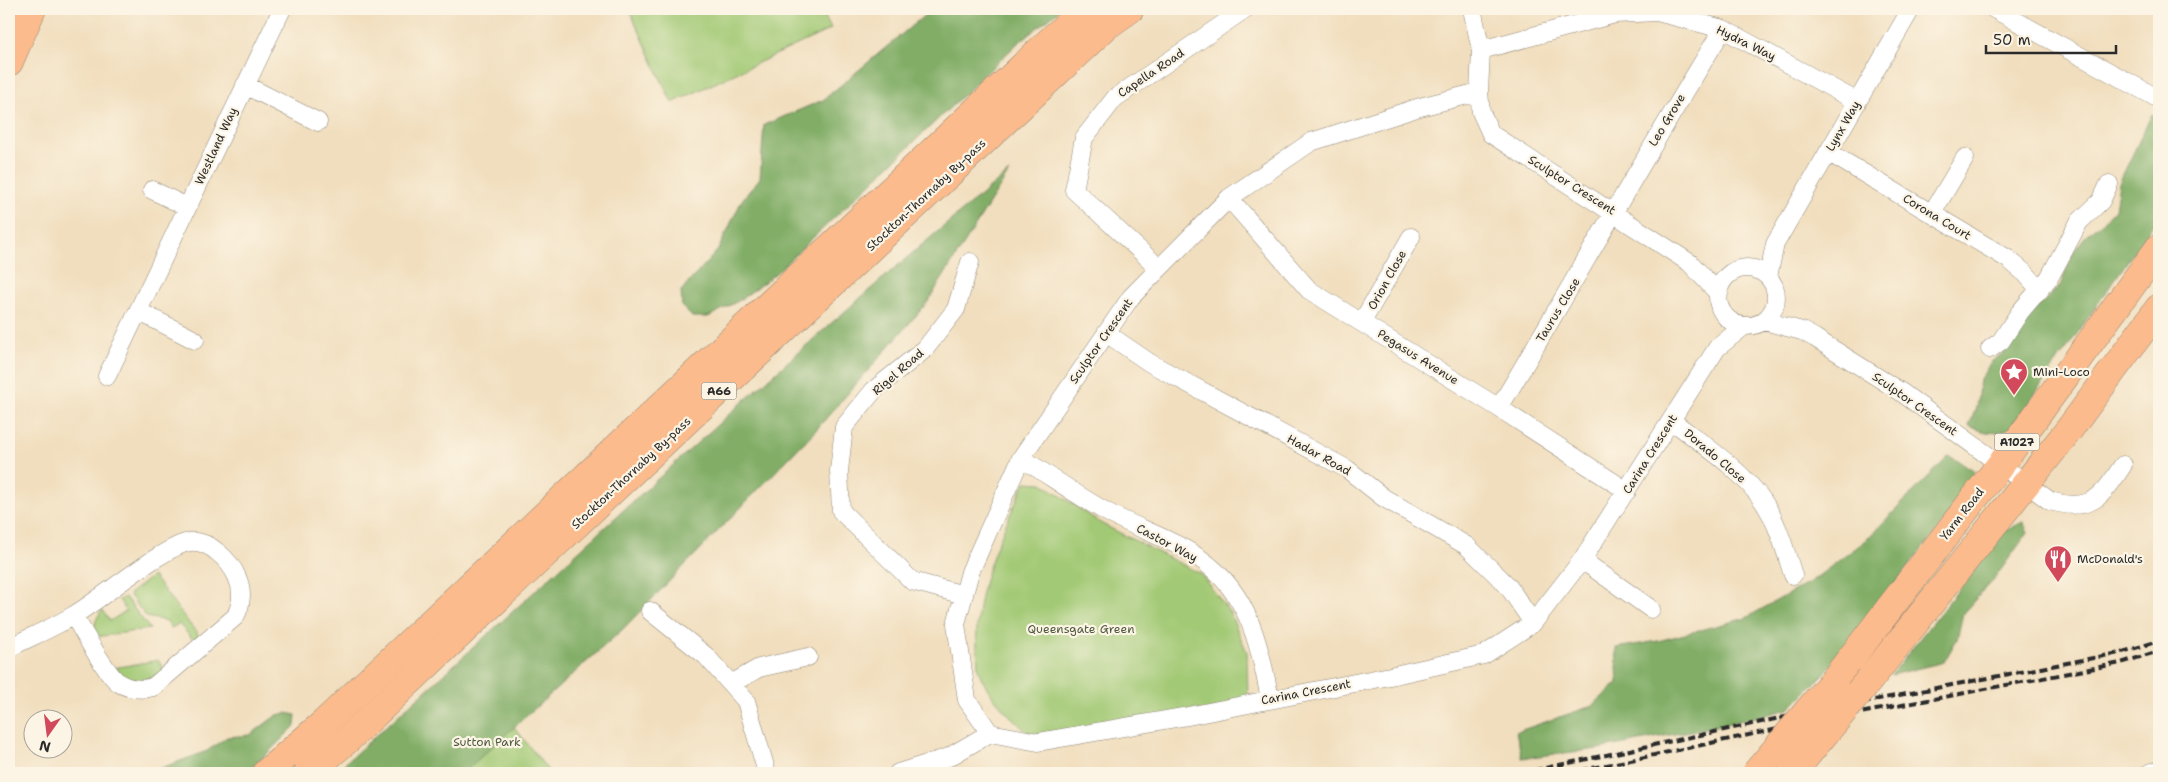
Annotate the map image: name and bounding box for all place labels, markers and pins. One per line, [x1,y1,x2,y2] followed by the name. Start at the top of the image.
[1999,357,2029,396] place icon: Mini-Loco
[2033,364,2090,380] place label: Mini-Loco
[2043,544,2073,583] restaurant icon: McDonald's
[2077,551,2143,567] place label: McDonald's

